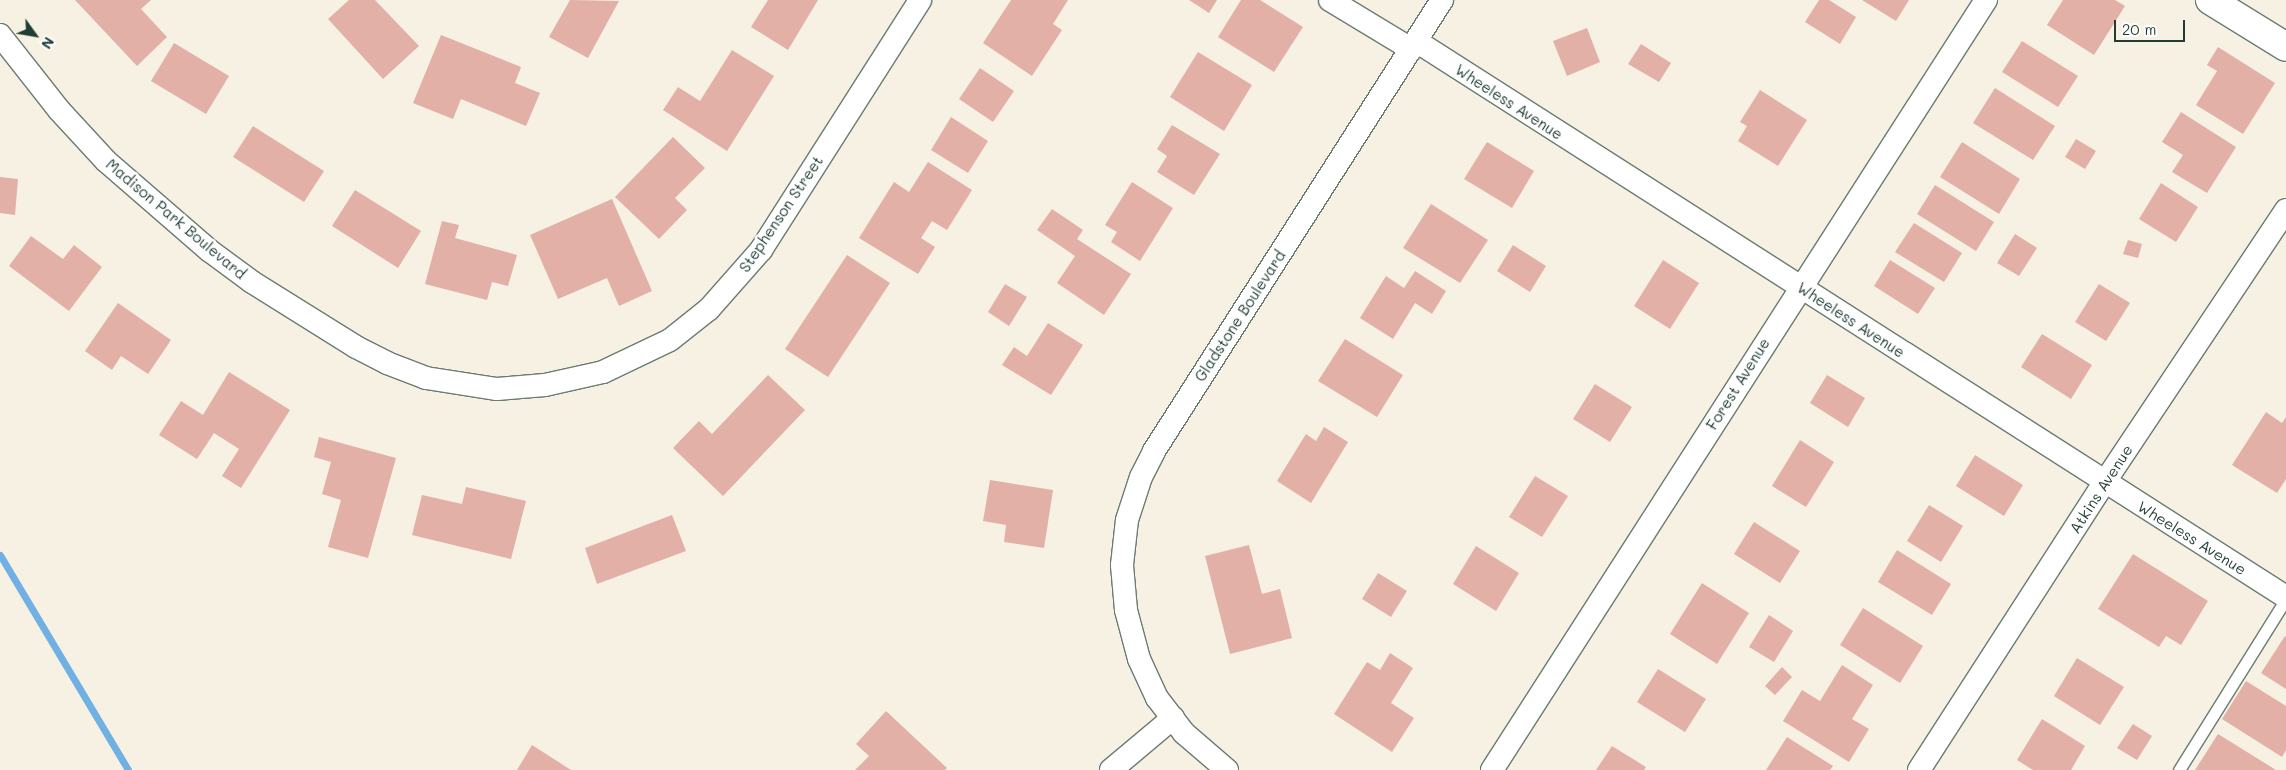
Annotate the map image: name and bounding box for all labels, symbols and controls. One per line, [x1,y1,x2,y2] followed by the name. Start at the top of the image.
[10,10,60,60] north arrow
[2116,10,2187,42] scale bar
[2122,19,2156,39] text: 20 m
[37,34,59,53] text: N
[1452,61,1566,143] street label: Wheeless Avenue
[735,152,827,276] street label: Stephenson Street
[102,155,250,283] street label: Madison Park Boulevard
[1191,247,1289,385] street label: Gladstone Boulevard
[1794,279,1908,361] street label: Wheeless Avenue
[1703,335,1773,433] street label: Forest Avenue
[2066,441,2136,537] street label: Atkins Avenue
[2134,497,2250,579] street label: Wheeless Avenue

